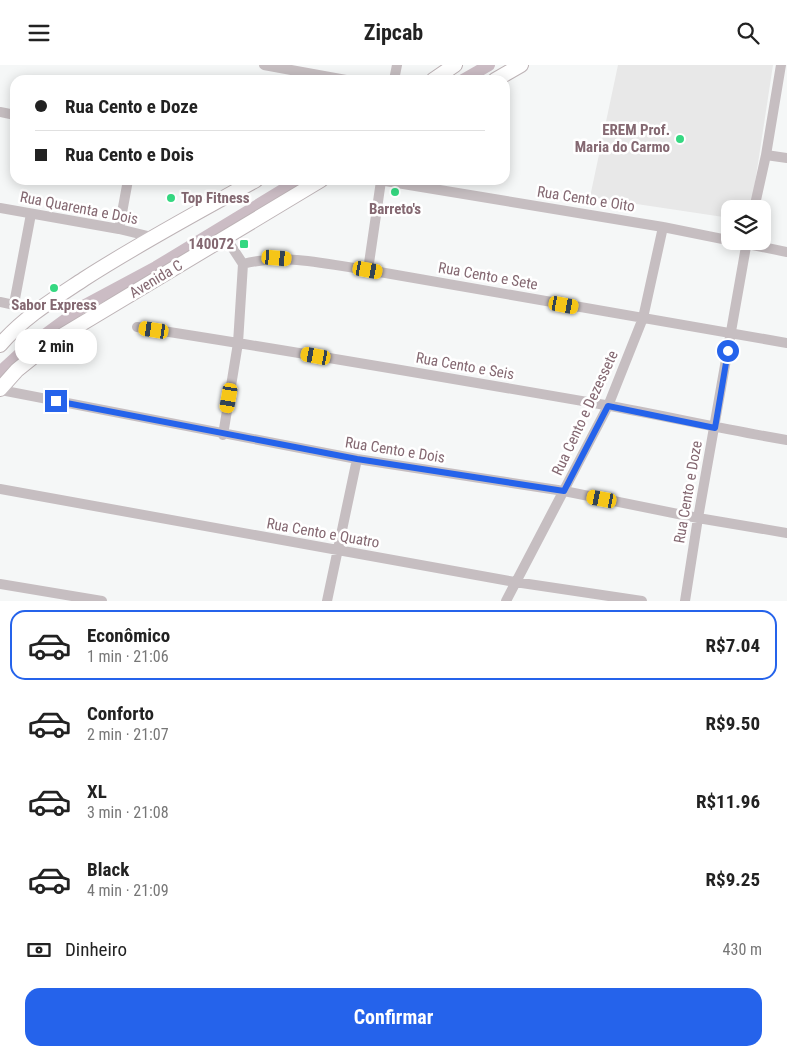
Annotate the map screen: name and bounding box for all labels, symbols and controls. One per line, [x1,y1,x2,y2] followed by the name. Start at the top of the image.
[25,19,53,47] icon: menu
[734,19,762,47] icon: search
[364,20,423,45] text: Zipcab
[65,95,198,118] text: Rua Cento e Doze
[575,121,670,156] place label: EREM Prof. Maria do Carmo
[674,133,686,145] marker: EREM Prof. Maria do Carmo
[65,143,194,166] text: Rua Cento e Dois
[536,182,636,216] street label: Rua Cento e Oito
[389,186,401,198] marker: Barreto's
[18,188,140,228] street label: Rua Quarenta e Dois
[181,189,250,207] place label: Top Fitness
[165,192,177,204] marker: Top Fitness
[369,200,421,218] place label: Barreto's
[721,200,771,250] map controls
[721,200,771,250] button: layers
[189,235,234,253] place label: 140072
[238,238,250,250] marker: 140072
[261,249,292,267] car
[126,256,186,302] street label: Avenida C
[437,258,539,294] street label: Rua Cento e Sete
[351,260,384,280] car
[48,282,60,294] marker: Sabor Express
[547,295,580,315] car
[11,296,97,314] place label: Sabor Express
[138,320,169,340] car
[15,329,97,363] callout: 2 min
[38,337,74,356] text: 2 min
[717,340,739,362] route start
[299,346,332,366] car
[414,348,516,384] street label: Rua Cento e Seis
[548,348,622,478] street label: Rua Cento e Dezessete
[219,382,238,414] car
[45,390,67,412] route end
[344,433,446,467] street label: Rua Cento e Dois
[670,439,706,545] street label: Rua Cento e Doze
[585,489,618,509] car
[265,514,381,552] street label: Rua Cento e Quatro
[27,623,72,668] icon: car
[87,624,170,647] text: Econômico
[706,634,760,657] text: R$7.04
[87,647,169,666] text: 1 min · 21:06
[27,701,72,746] icon: car
[87,702,154,725] text: Conforto
[706,712,760,735] text: R$9.50
[87,725,169,744] text: 2 min · 21:07
[27,779,72,824] icon: car
[87,780,107,803] text: XL
[696,790,760,813] text: R$11.96
[87,803,169,822] text: 3 min · 21:08
[27,857,72,902] icon: car
[87,858,129,881] text: Black
[706,868,760,891] text: R$9.25
[87,881,169,900] text: 4 min · 21:09
[25,936,53,964] icon: cash
[65,938,127,961] text: Dinheiro
[723,940,762,959] text: 430 m
[25,988,762,1046] button: Confirmar

